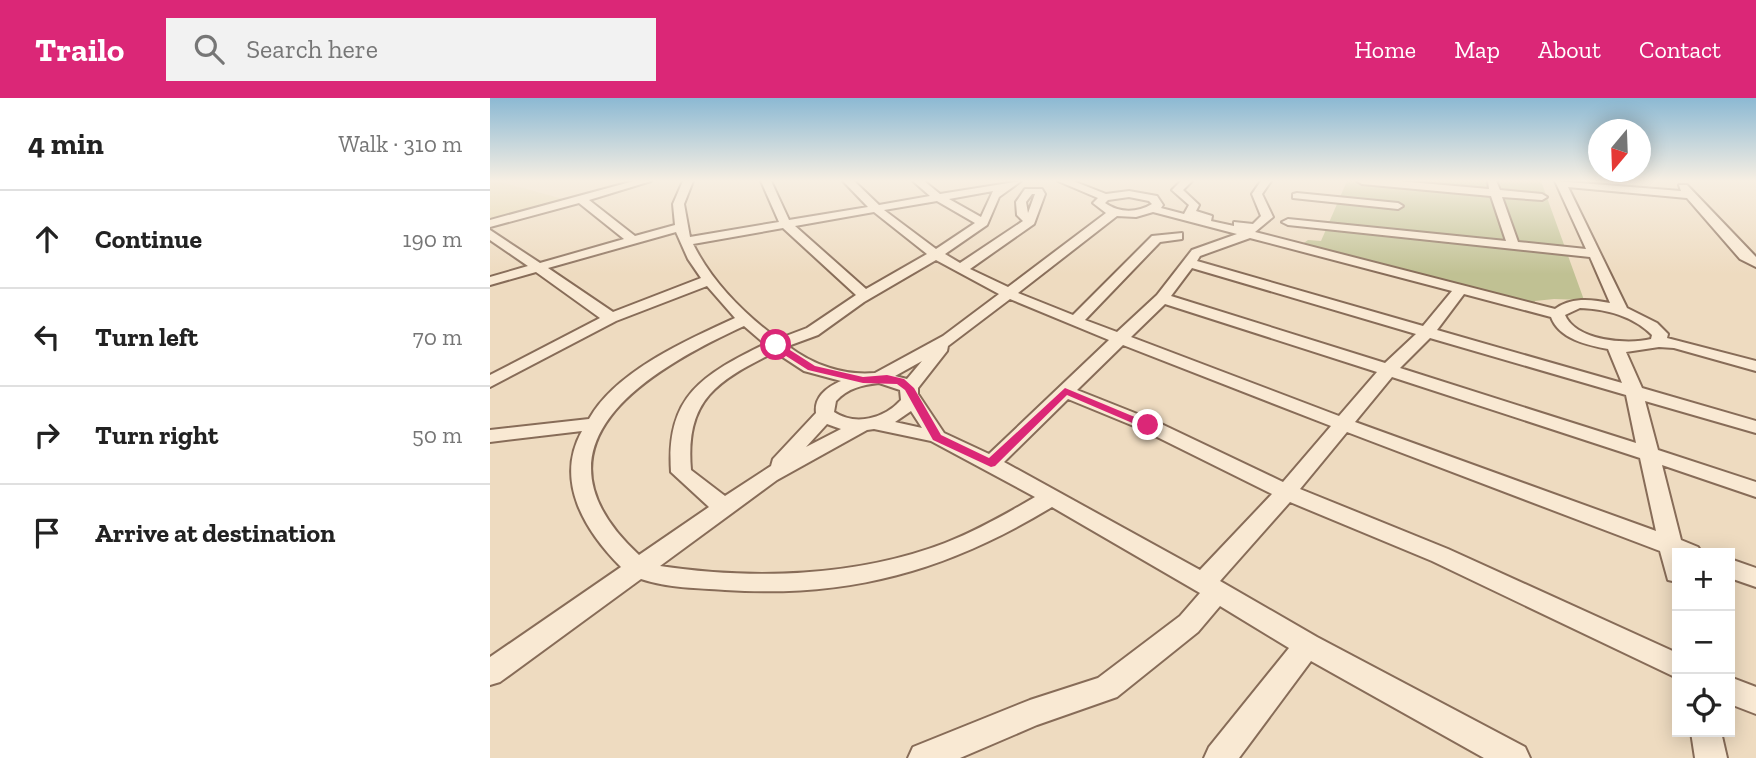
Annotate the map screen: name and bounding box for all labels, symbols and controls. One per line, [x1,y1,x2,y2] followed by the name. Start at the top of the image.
[166,18,656,81] search box
[35,30,124,69] text: Trailo
[190,30,228,68] icon: search
[246,33,378,65] text: Search here
[1354,35,1416,64] text: Home
[1454,35,1500,64] text: Map
[1538,35,1601,64] text: About
[1639,35,1721,64] text: Contact
[1588,119,1651,182] north arrow
[28,126,104,162] text: 4 min
[338,130,462,158] text: Walk · 310 m
[28,220,66,258] icon: ahead
[95,223,202,255] text: Continue
[403,225,462,253] text: 190 m
[28,318,66,356] icon: left
[95,321,198,353] text: Turn left
[413,323,462,351] text: 70 m
[760,329,791,360] route start
[1132,409,1163,440] route end
[28,416,66,454] icon: right
[95,419,218,451] text: Turn right
[412,421,462,449] text: 50 m
[28,514,66,552] icon: arrive
[95,517,335,549] text: Arrive at destination
[1672,548,1735,737] map controls
[1672,548,1735,611] button: +
[1672,611,1735,674] button: −
[1672,674,1735,737] button: locate

